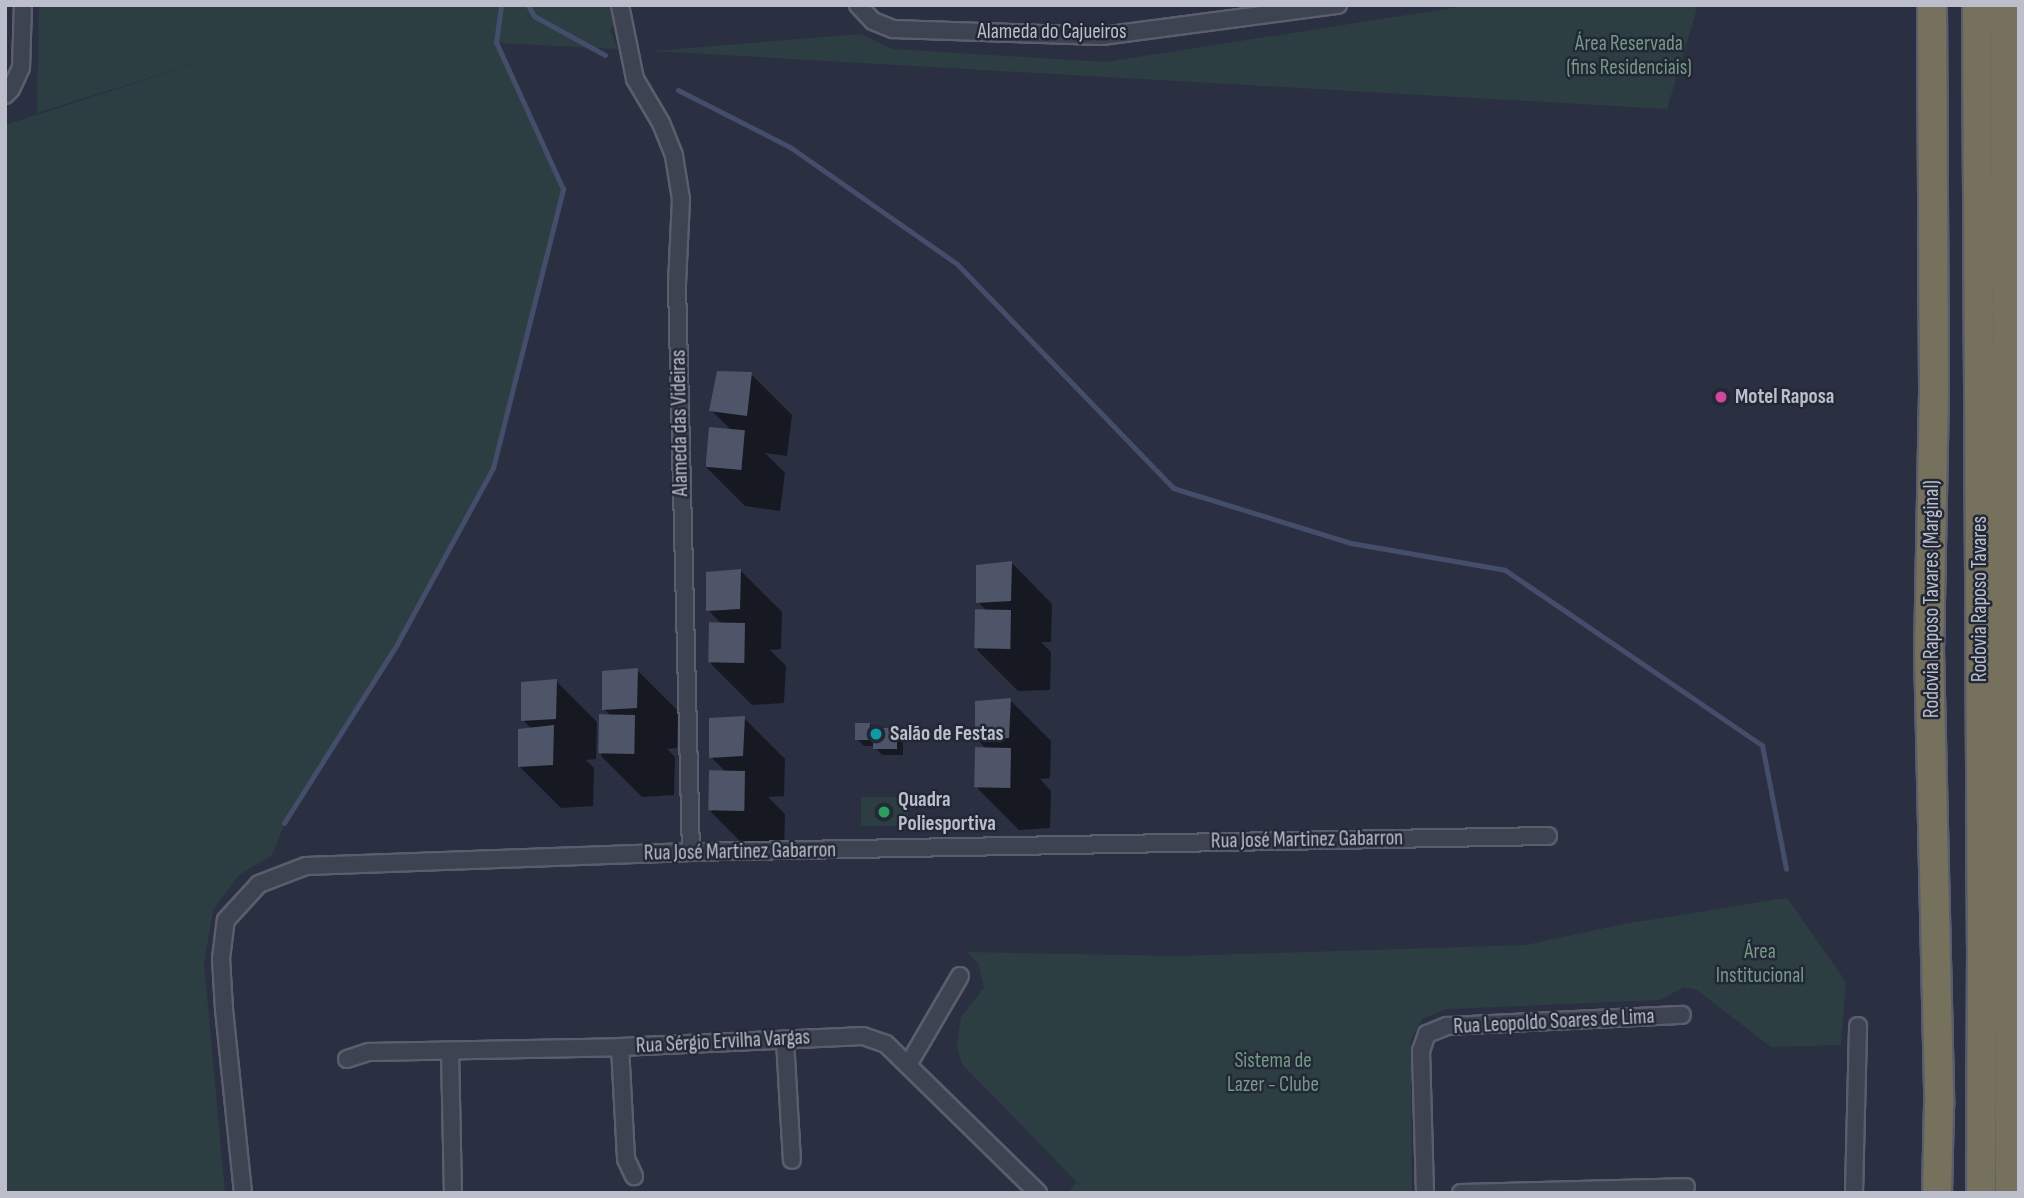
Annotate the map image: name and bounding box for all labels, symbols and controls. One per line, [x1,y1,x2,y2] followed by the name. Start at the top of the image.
[978,19,1126,45] street label: Alameda do Cajueiros
[1566,31,1692,81] park label: Área Reservada (fins Residenciais)
[666,349,694,497] street label: Alameda das Videiras
[1735,384,1834,410] place label: Motel Raposa
[1713,389,1729,405] marker: Motel Raposa
[1919,480,1945,718] street label: Rodovia Raposo Tavares (Marginal)
[1967,516,1993,682] street label: Rodovia Raposo Tavares
[890,721,1004,747] place label: Salão de Festas
[868,726,884,742] marker: Salão de Festas
[898,787,996,837] place label: Quadra Poliesportiva
[876,804,892,820] marker: Quadra Poliesportiva
[1211,826,1403,854] street label: Rua José Martinez Gabarron
[644,838,836,866] street label: Rua José Martinez Gabarron
[1716,939,1804,989] park label: Área Institucional
[1453,1004,1655,1040] street label: Rua Leopoldo Soares de Lima
[635,1025,811,1059] street label: Rua Sérgio Ervilha Vargas
[1227,1048,1319,1098] park label: Sistema de Lazer - Clube

